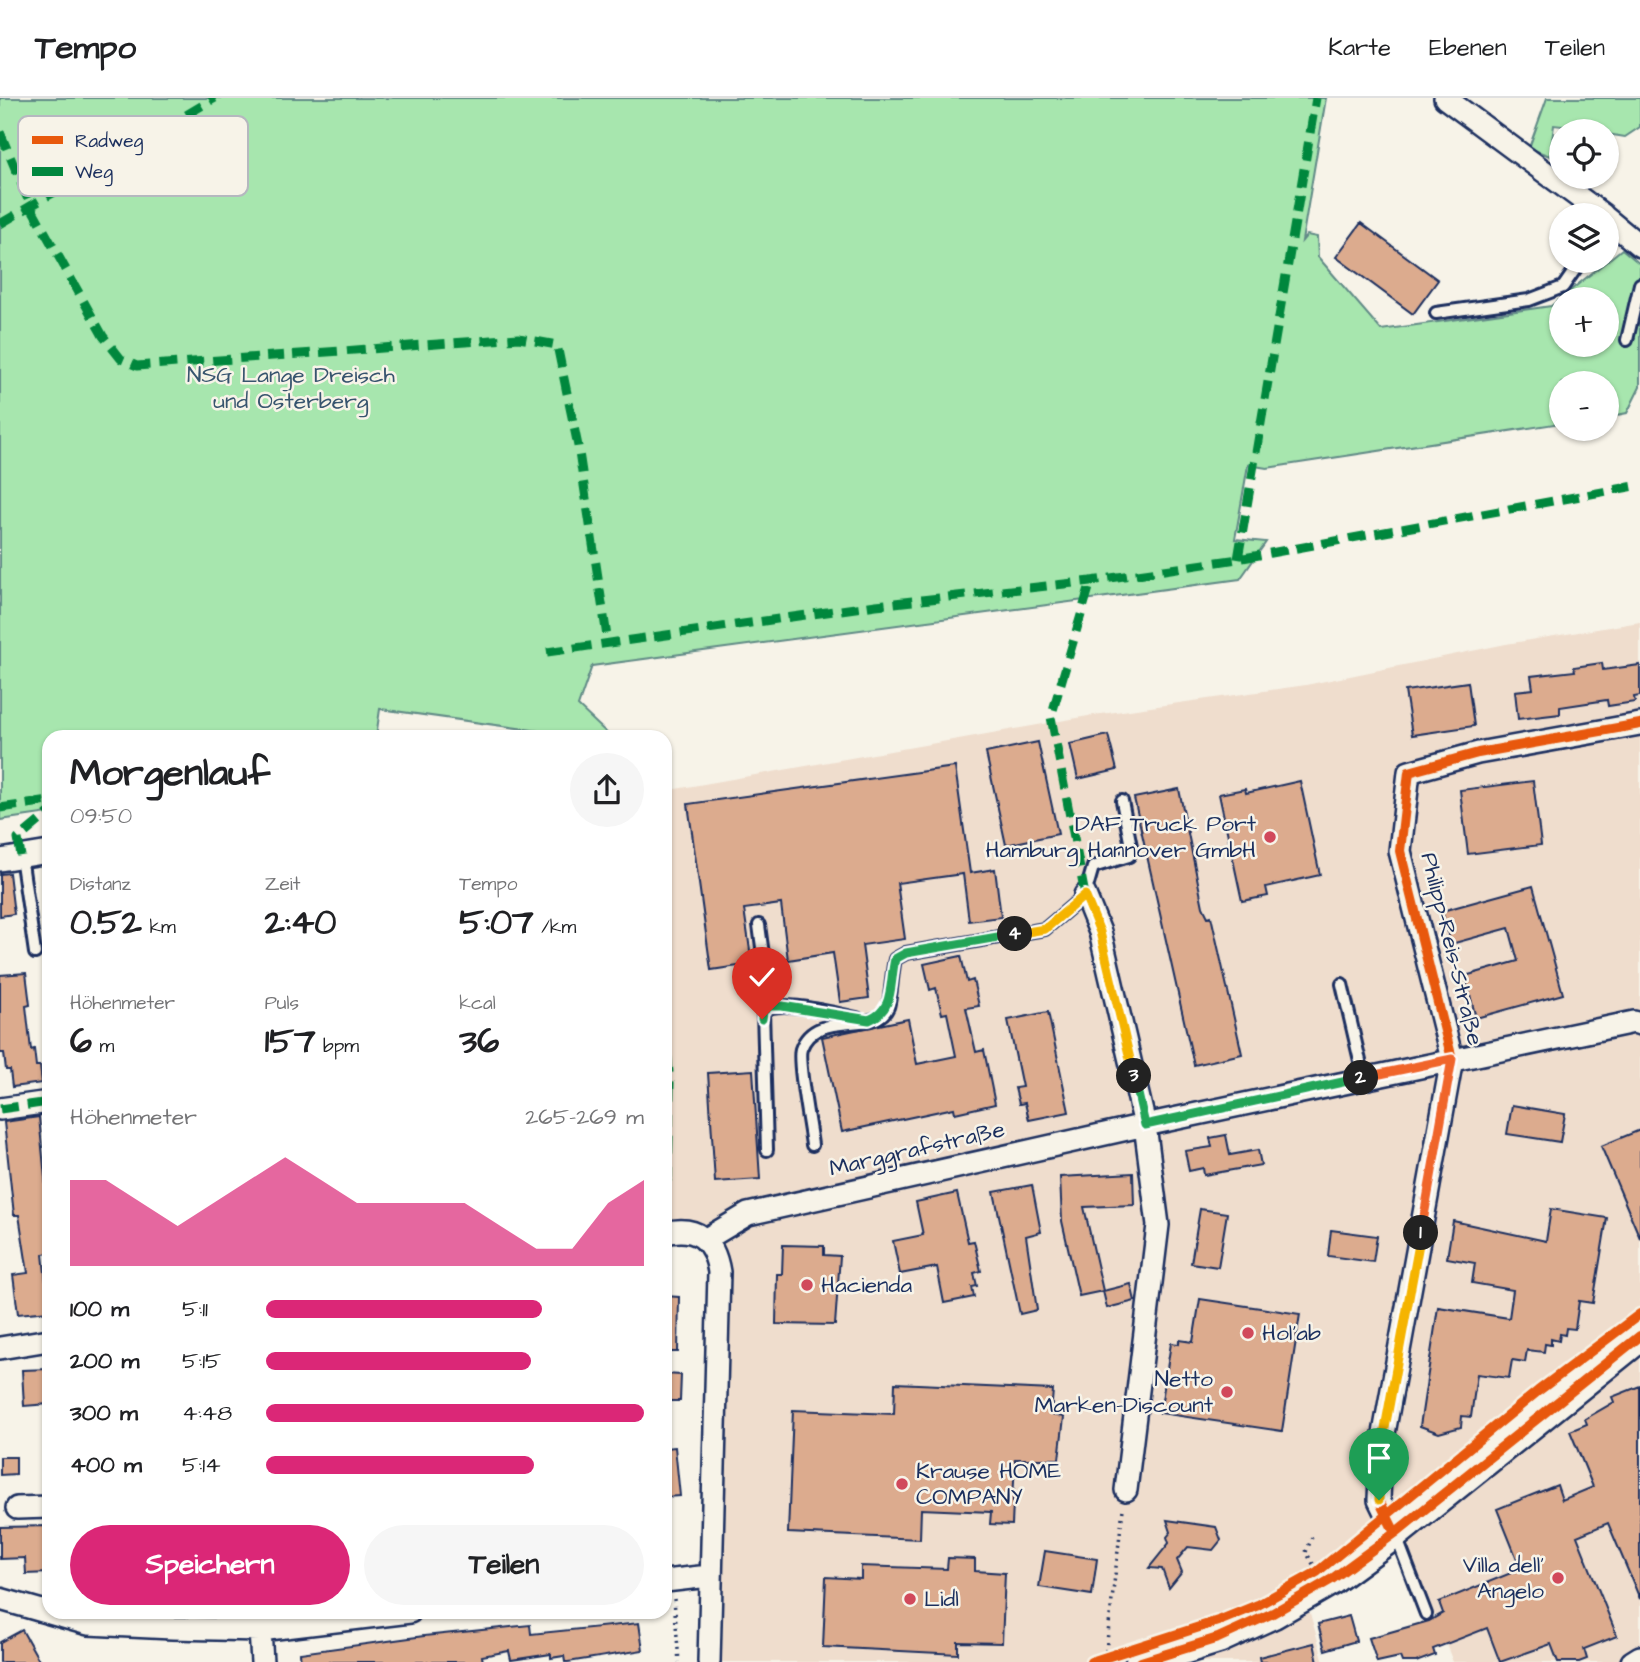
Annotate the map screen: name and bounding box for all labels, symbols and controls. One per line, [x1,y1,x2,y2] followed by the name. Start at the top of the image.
[35,25,136,71] text: Tempo
[1328,31,1391,65] text: Karte
[1429,31,1507,65] text: Ebenen
[1545,31,1605,65] text: Teilen
[18,116,248,196] legend
[1549,119,1619,441] map controls
[1549,119,1619,189] button: locate
[75,128,144,156] text: Radweg
[75,159,113,187] text: Weg
[1549,203,1619,273] button: layers
[1549,287,1619,357] button: +
[187,359,396,418] park label: NSG Lange Dreisch und Osterberg
[1549,371,1619,441] button: −
[70,748,270,800] text: Morgenlauf
[570,753,644,827] button: share
[70,800,132,832] text: 09:50
[986,808,1257,867] place label: DAF Truck Port Hamburg Hannover GmbH
[1262,829,1278,845] marker: DAF Truck Port Hamburg Hannover GmbH
[1413,849,1491,1049] street label: Philipp-Reis-Straße
[70,871,131,898] text: Distanz
[265,871,300,898] text: Zeit
[459,871,518,898] text: Tempo
[70,898,142,947] text: 0.52
[265,898,336,947] text: 2:40
[459,898,534,947] text: 5:07
[142,914,176,941] text: km
[534,914,576,941] text: /km
[998,916,1032,952] pin: 4
[1008,920,1021,947] text: 4
[732,947,792,1019] pin
[743,958,781,996] icon: check
[70,990,175,1017] text: Höhenmeter
[265,990,299,1017] text: Puls
[459,990,496,1017] text: kcal
[70,1017,92,1066] text: 6
[265,1017,315,1066] text: 157
[459,1017,499,1066] text: 36
[92,1033,114,1060] text: m
[315,1033,359,1060] text: bpm
[1116,1058,1152,1094] pin: 3
[1344,1060,1378,1096] pin: 2
[1129,1062,1138,1089] text: 3
[1355,1064,1366,1091] text: 2
[70,1101,197,1133] text: Höhenmeter
[525,1101,644,1133] text: 265–269 m
[826,1113,1008,1186] street label: Marggrafstraße
[1404,1216,1438,1250] pin: 1
[1419,1219,1422,1246] text: 1
[821,1269,912,1301] place label: Hacienda
[799,1277,815,1293] marker: Hacienda
[70,1293,129,1325] text: 100 m
[182,1293,208,1325] text: 5:11
[1262,1317,1321,1349] place label: Hol'ab
[1240,1325,1256,1341] marker: Hol'ab
[70,1345,139,1377] text: 200 m
[182,1345,221,1377] text: 5:15
[1034,1363,1214,1421] place label: Netto Marken-Discount
[1219,1384,1235,1400] marker: Netto Marken-Discount
[70,1397,138,1429] text: 300 m
[182,1397,232,1429] text: 4:48
[1349,1428,1409,1500] pin
[1360,1439,1398,1477] icon: arrive
[70,1449,142,1481] text: 400 m
[182,1449,221,1481] text: 5:14
[916,1455,1062,1513] place label: Krause HOME COMPANY
[894,1476,910,1492] marker: Krause HOME COMPANY
[70,1525,350,1605] button: Speichern
[364,1525,644,1605] button: Teilen
[1463,1549,1544,1608] place label: Villa dell’ Angelo
[1550,1570,1566,1586] marker: Villa dell’ Angelo
[924,1583,959,1615] place label: Lidl
[902,1591,918,1607] marker: Lidl

